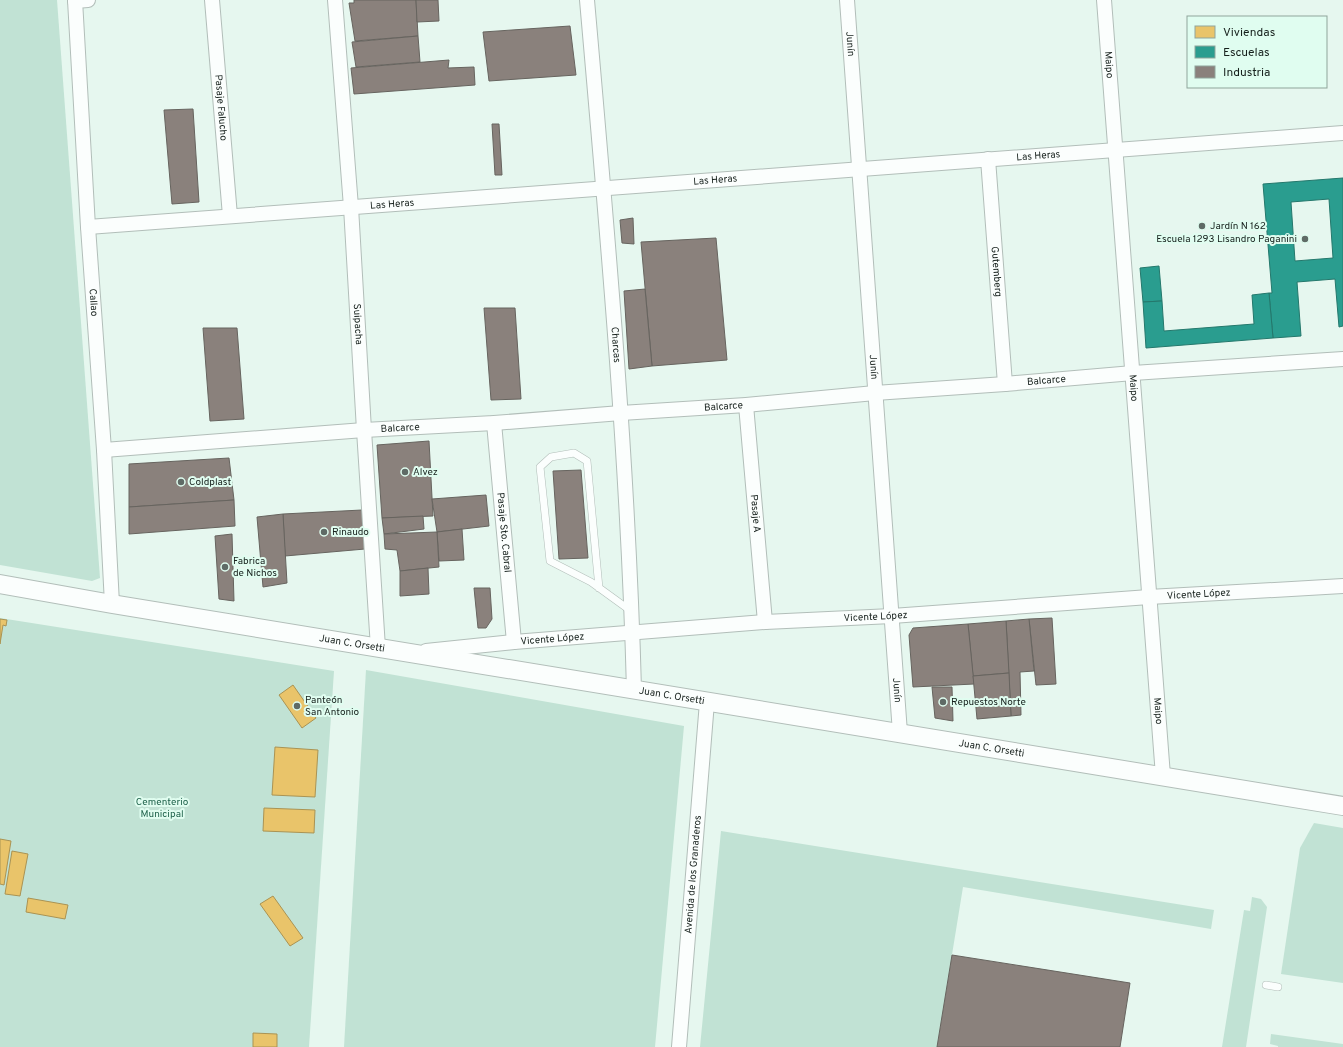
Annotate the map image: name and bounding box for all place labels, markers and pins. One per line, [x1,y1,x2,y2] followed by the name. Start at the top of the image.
[1210,220,1266,233] place label: Jardín N 162
[1197,221,1207,231] marker: Jardín N 162
[1156,233,1297,246] place label: Escuela 1293 Lisandro Paganini
[1300,234,1310,244] marker: Escuela 1293 Lisandro Paganini
[413,466,438,479] place label: Alvez
[400,467,410,477] marker: Alvez
[189,476,231,489] place label: Coldplast
[176,477,186,487] marker: Coldplast
[332,526,369,539] place label: Rinaudo
[319,527,329,537] marker: Rinaudo
[233,555,277,580] place label: Fabrica de Nichos
[220,562,230,572] marker: Fabrica de Nichos
[305,694,360,719] place label: Panteón San Antonio
[951,696,1026,709] place label: Repuestos Norte
[938,697,948,707] marker: Repuestos Norte
[292,701,302,711] marker: Panteón San Antonio

